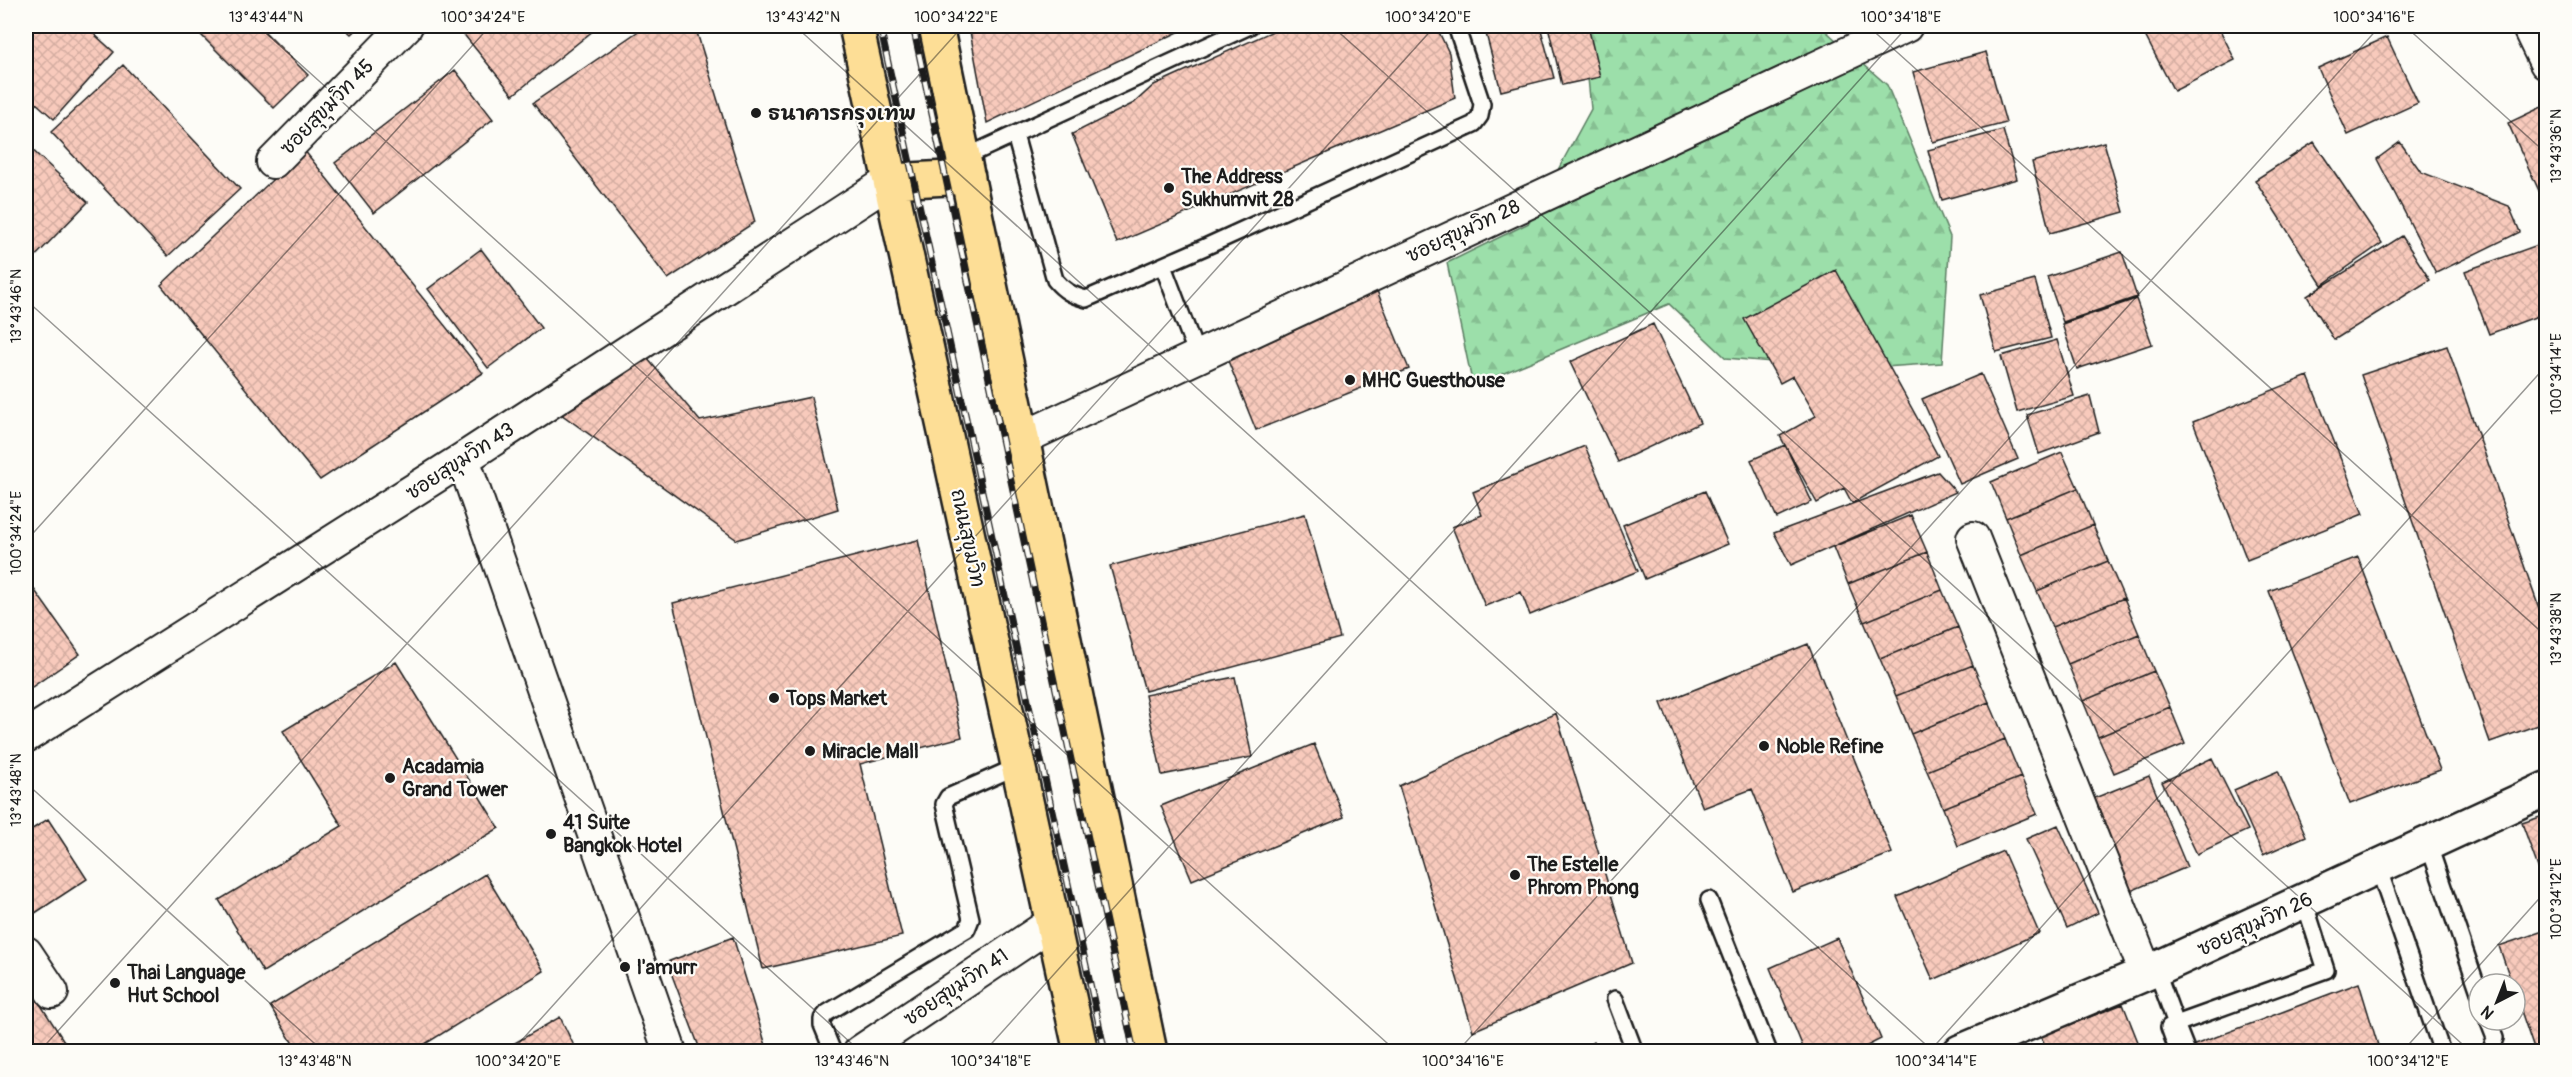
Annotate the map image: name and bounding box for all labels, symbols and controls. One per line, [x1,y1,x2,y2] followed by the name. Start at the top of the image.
[229,8,303,27] text: 13°43'44"N
[441,8,525,27] text: 100°34'24"E
[766,8,840,27] text: 13°43'42"N
[914,8,998,27] text: 100°34'22"E
[1385,8,1471,27] text: 100°34'20"E
[1861,8,1941,27] text: 100°34'18"E
[2333,8,2415,27] text: 100°34'16"E
[275,54,381,162] street label: ซอยสุขุมวิท 45
[768,101,916,128] place label: ธนาคารกรุงเทพ
[749,106,763,120] marker: ธนาคารกรุงเทพ
[2547,109,2566,183] text: 13°43'36"N
[1180,164,1294,212] place label: The Address Sukhumvit 28
[1162,181,1176,195] marker: The Address Sukhumvit 28
[1402,194,1525,271] street label: ซอยสุขุมวิท 28
[7,269,26,343] text: 13°43'46"N
[2547,333,2566,415] text: 100°34'14"E
[1362,368,1506,393] place label: MHC Guesthouse
[1343,373,1357,387] marker: MHC Guesthouse
[401,417,521,508] street label: ซอยสุขุมวิท 43
[942,487,991,590] street label: ถนนสุขุมวิท
[7,491,26,575] text: 100°34'24"E
[2547,592,2566,666] text: 13°43'38"N
[785,686,888,711] place label: Tops Market
[767,691,781,705] marker: Tops Market
[1776,734,1884,759] place label: Noble Refine
[822,739,919,764] place label: Miracle Mall
[1757,739,1771,753] marker: Noble Refine
[803,744,817,758] marker: Miracle Mall
[7,753,26,827] text: 13°43'48"N
[402,754,509,802] place label: Acadamia Grand Tower
[383,771,397,785] marker: Acadamia Grand Tower
[563,810,682,858] place label: 41 Suite Bangkok Hotel
[544,827,558,841] marker: 41 Suite Bangkok Hotel
[1526,852,1639,900] place label: The Estelle Phrom Phong
[2547,858,2566,940] text: 100°34'12"E
[1508,868,1522,882] marker: The Estelle Phrom Phong
[2193,886,2318,964] street label: ซอยสุขุมวิท 26
[899,943,1015,1034] street label: ซอยสุขุมวิท 41
[637,955,698,980] place label: l'amurr
[126,960,246,1008] place label: Thai Language Hut School
[618,960,632,974] marker: l'amurr
[2467,972,2527,1032] north arrow
[108,976,122,990] marker: Thai Language Hut School
[2477,1001,2498,1023] text: N
[278,1052,352,1071] text: 13°43'48"N
[475,1052,561,1071] text: 100°34'20"E
[815,1052,889,1071] text: 13°43'46"N
[951,1052,1031,1071] text: 100°34'18"E
[1422,1052,1504,1071] text: 100°34'16"E
[1895,1052,1977,1071] text: 100°34'14"E
[2367,1052,2449,1071] text: 100°34'12"E

